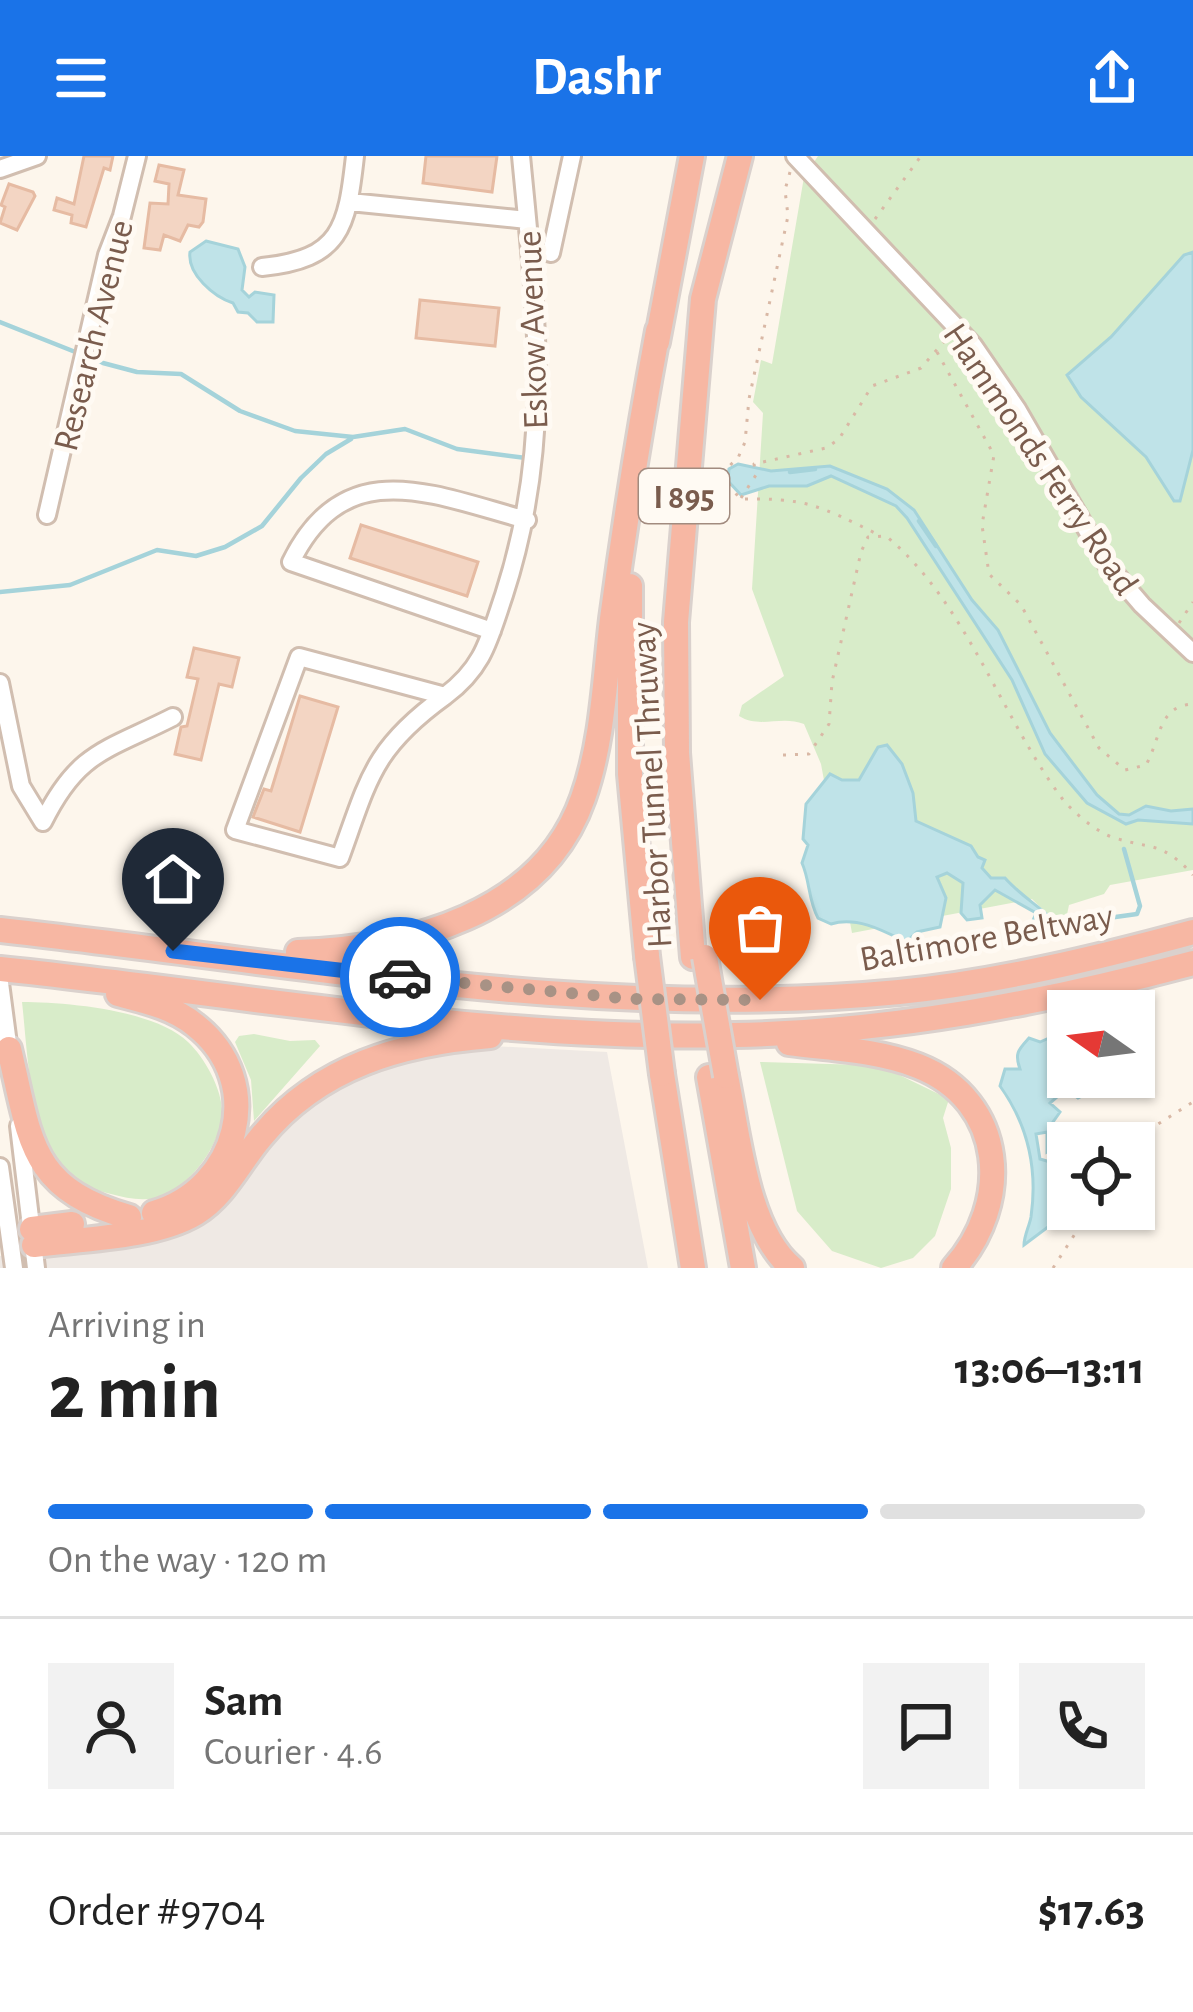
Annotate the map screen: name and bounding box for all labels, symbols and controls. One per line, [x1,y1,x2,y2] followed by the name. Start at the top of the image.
[48,45,114,111] icon: menu
[1079,45,1145,111] icon: share
[532,51,661,105] text: Dashr
[48,216,140,455] street label: Research Avenue
[512,230,554,430] street label: Eskow Avenue
[936,317,1144,601] street label: Hammonds Ferry Road
[639,469,729,523] road number: I 895
[625,621,679,949] street label: Harbor Tunnel Thruway
[122,828,224,951] pin
[140,846,206,912] icon: home
[709,877,811,1000] pin
[727,895,793,961] icon: bag
[857,898,1116,978] street label: Baltimore Beltway
[340,917,460,1037] courier
[367,944,433,1010] icon: car
[1047,990,1155,1098] north arrow
[1047,990,1155,1230] map controls
[1047,1122,1155,1230] button: locate
[48,1306,206,1345] text: Arriving in
[955,1347,1145,1392] text: 13:06–13:11
[48,1355,221,1433] text: 2 min
[48,1541,327,1580] text: On the way · 120 m
[48,1663,174,1789] button: person
[863,1663,989,1789] button: chat
[1019,1663,1145,1789] button: phone
[204,1679,283,1724] text: Sam
[204,1733,383,1772] text: Courier · 4.6
[48,1889,266,1934] text: Order #9704
[1038,1889,1145,1934] text: $17.63

